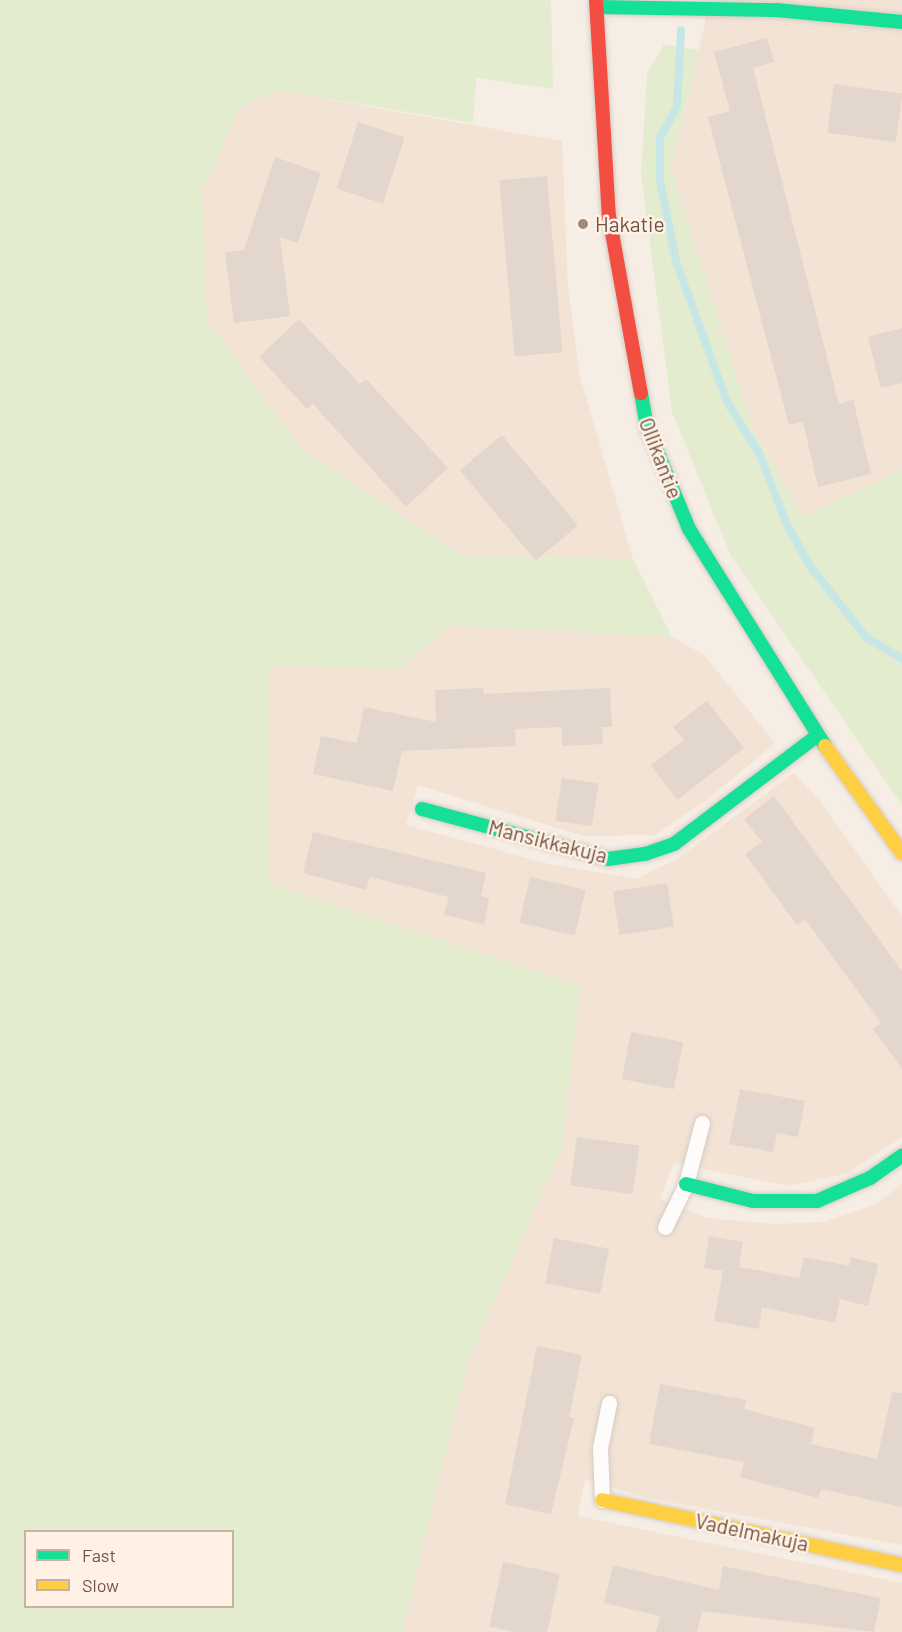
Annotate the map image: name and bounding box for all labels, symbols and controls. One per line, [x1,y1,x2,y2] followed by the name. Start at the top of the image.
[595,211,665,237] place label: Hakatie
[576,217,590,231] marker: Hakatie
[634,414,688,502] street label: Ollikantie
[486,814,610,868] street label: Mansikkakuja
[693,1508,811,1556] street label: Vadelmakuja
[24,1530,234,1608] legend
[82,1544,116,1566] text: Fast
[82,1574,119,1596] text: Slow

